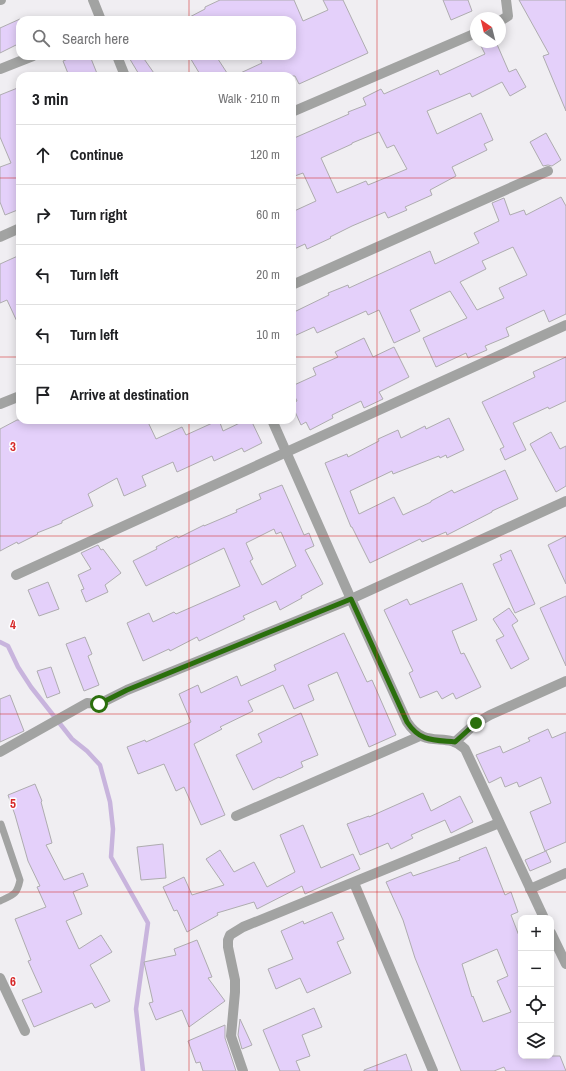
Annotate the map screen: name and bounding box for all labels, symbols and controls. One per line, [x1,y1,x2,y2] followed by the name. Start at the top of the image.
[470,12,506,48] north arrow
[16,16,296,60] search box
[30,27,52,49] icon: search
[62,28,129,49] text: Search here
[32,87,68,110] text: 3 min
[218,90,280,107] text: Walk · 210 m
[32,144,54,166] icon: ahead
[70,144,123,165] text: Continue
[250,146,280,163] text: 120 m
[32,204,54,226] icon: right
[70,204,127,225] text: Turn right
[256,206,280,223] text: 60 m
[32,264,54,286] icon: left
[70,264,118,285] text: Turn left
[256,266,280,283] text: 20 m
[32,324,54,346] icon: left
[70,324,118,345] text: Turn left
[256,326,280,343] text: 10 m
[32,384,54,406] icon: arrive
[70,384,189,405] text: Arrive at destination
[10,438,16,455] text: 3
[10,616,16,633] text: 4
[90,695,108,713] route start
[467,714,485,732] route end
[10,795,16,812] text: 5
[518,915,554,1059] map controls
[518,915,554,951] button: +
[518,951,554,987] button: −
[10,973,16,990] text: 6
[518,987,554,1023] button: locate
[518,1023,554,1059] button: layers

